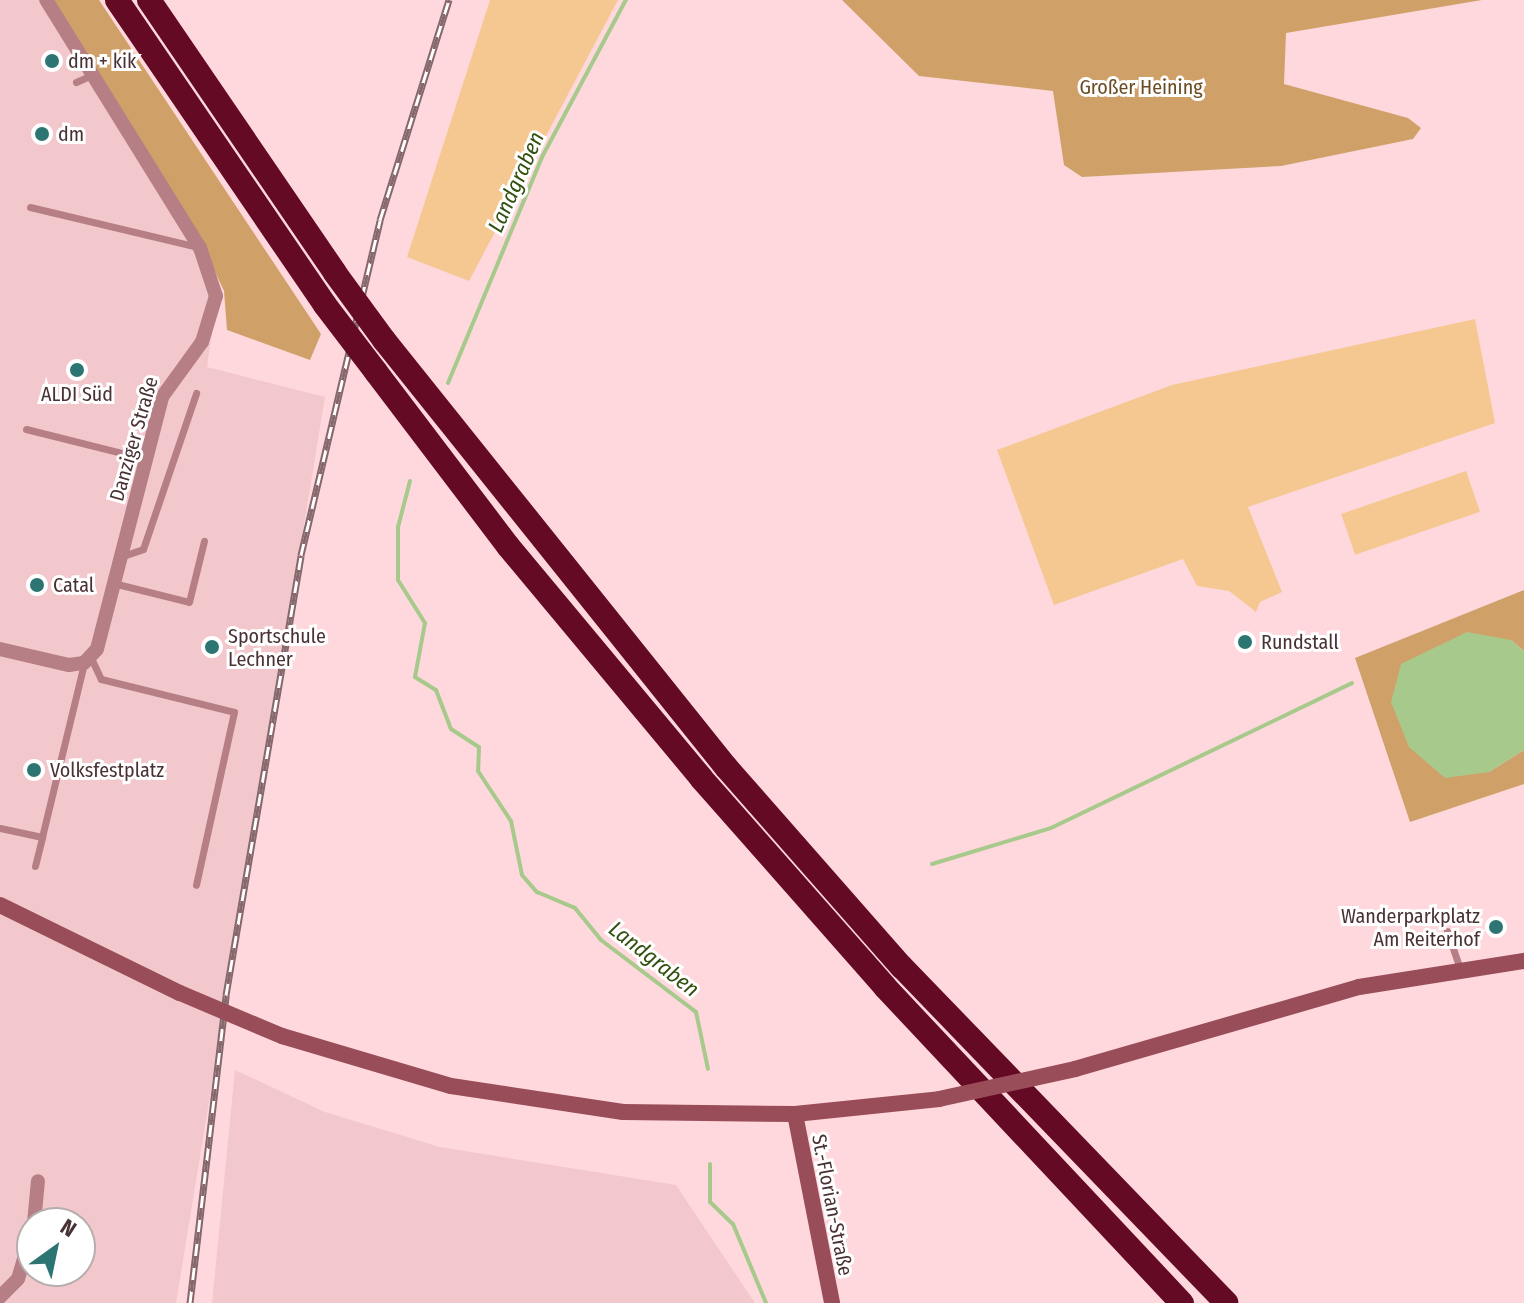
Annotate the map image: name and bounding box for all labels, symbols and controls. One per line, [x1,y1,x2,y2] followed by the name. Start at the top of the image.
[68,49,136,73] place label: dm + kik
[43,52,61,70] marker: dm + kik
[1079,75,1203,99] park label: Großer Heining
[58,122,84,146] place label: dm
[33,125,51,143] marker: dm
[482,128,550,236] water label: Landgraben
[68,361,86,379] marker: ALDI Süd
[105,374,163,504] street label: Danziger Straße
[41,382,113,406] place label: ALDI Süd
[53,573,94,597] place label: Catal
[28,576,46,594] marker: Catal
[228,624,326,671] place label: Sportschule Lechner
[1261,630,1339,654] place label: Rundstall
[1236,633,1254,651] marker: Rundstall
[203,638,221,656] marker: Sportschule Lechner
[50,758,164,782] place label: Volksfestplatz
[25,761,43,779] marker: Volksfestplatz
[1341,904,1480,951] place label: Wanderparkplatz Am Reiterhof
[604,916,704,1002] water label: Landgraben
[1487,918,1505,936] marker: Wanderparkplatz Am Reiterhof
[807,1132,857,1278] street label: St.-Florian-Straße
[16,1207,96,1287] north arrow
[55,1213,81,1243] text: N

